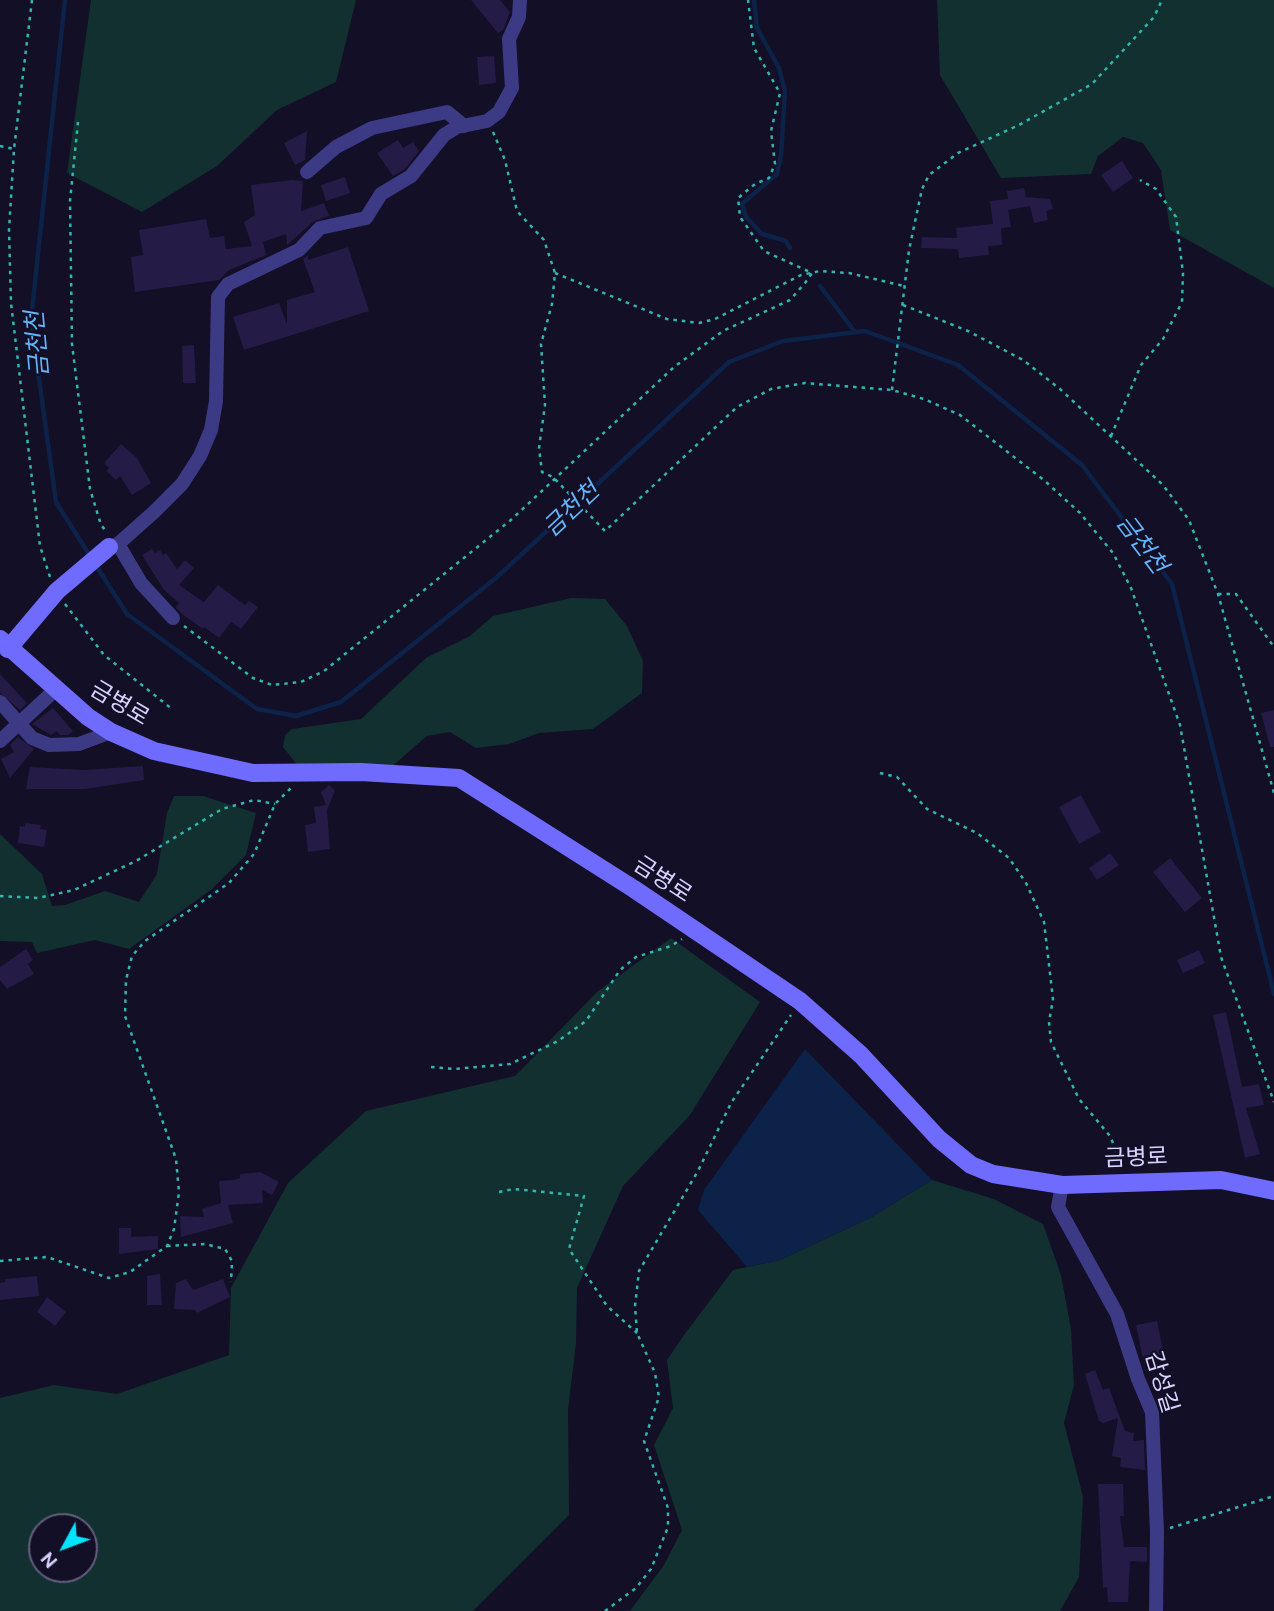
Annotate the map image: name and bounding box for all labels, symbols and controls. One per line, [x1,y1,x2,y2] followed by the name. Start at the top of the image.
[20,310,54,378] water label: 금천천
[537,476,605,542] water label: 금천천
[1111,509,1173,579] water label: 금천천
[86,675,154,731] street label: 금병로
[629,850,697,908] street label: 금병로
[1104,1142,1168,1172] street label: 금병로
[1140,1348,1184,1416] street label: 감성길
[28,1513,98,1583] north arrow
[36,1548,62,1573] text: N

